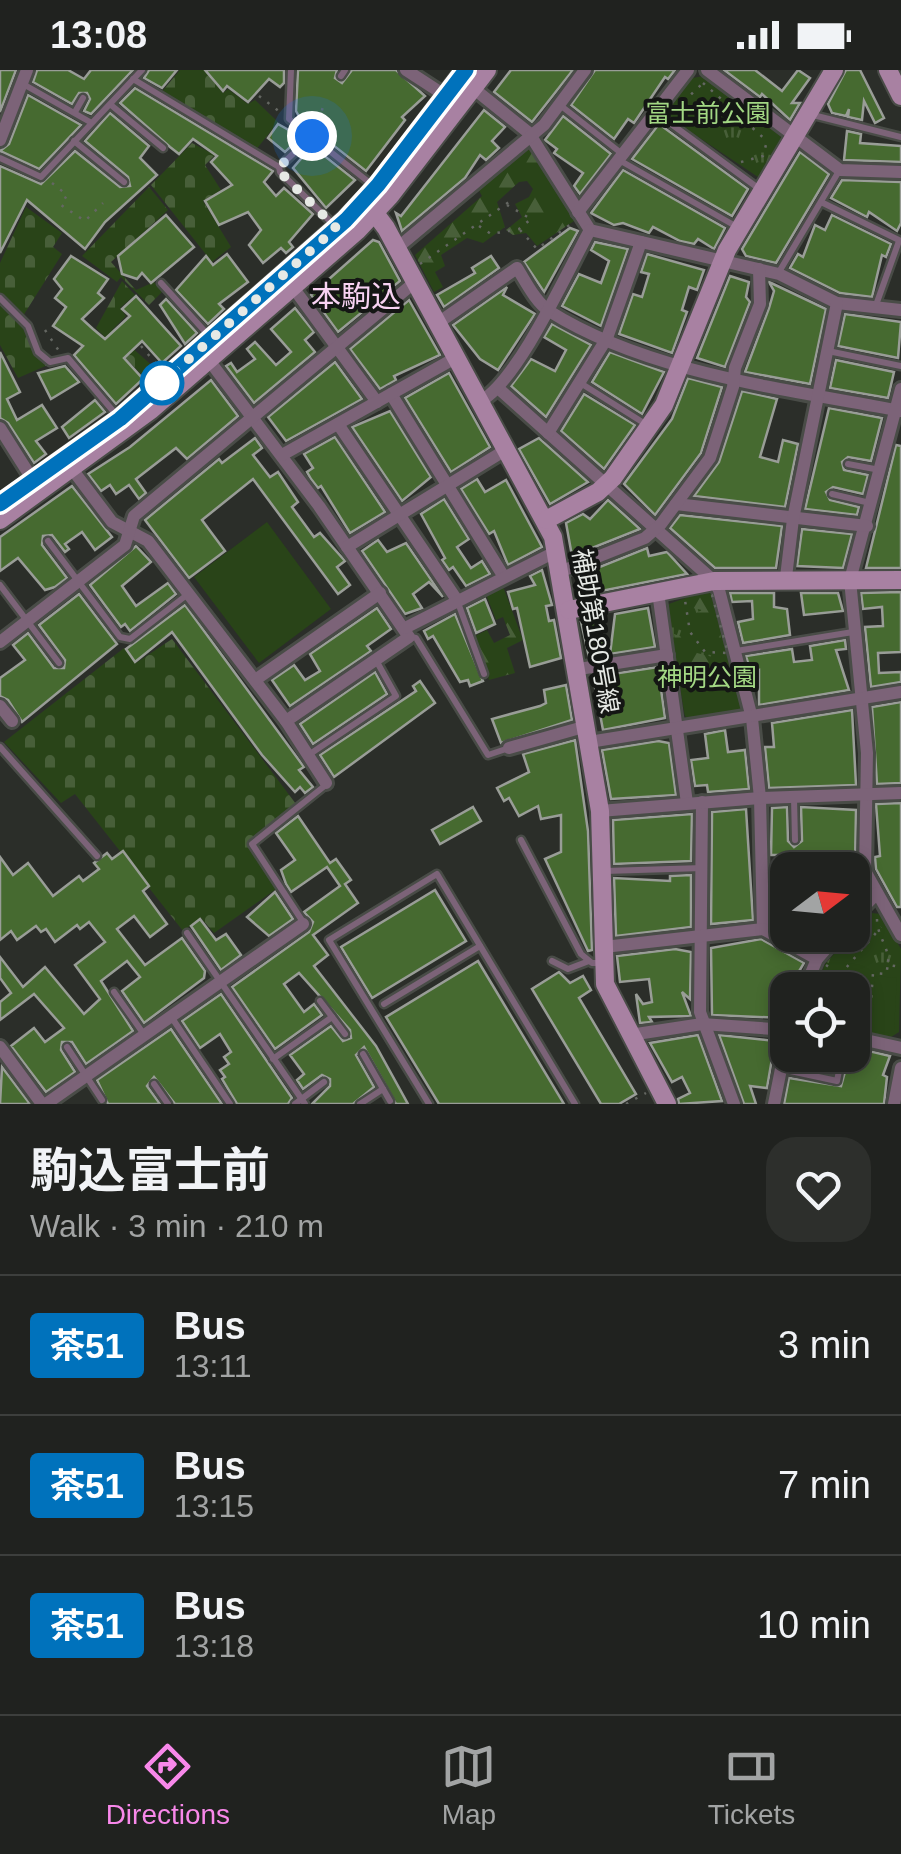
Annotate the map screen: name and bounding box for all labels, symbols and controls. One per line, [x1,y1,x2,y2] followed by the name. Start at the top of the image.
[50,14,147,56] text: 13:08
[645,99,771,127] park label: 富士前公園
[287,111,337,161] your location
[311,280,401,313] district label: 本駒込
[141,362,183,404] unlabelled marker
[568,546,624,716] street label: 補助第180号線
[657,663,757,691] park label: 神明公園
[770,852,870,952] north arrow
[770,852,870,1072] map controls
[770,972,870,1072] button: locate
[766,1137,871,1242] button: heart
[30,1144,270,1197] text: 駒込富士前
[30,1208,324,1244] text: Walk · 3 min · 210 m
[174,1305,246,1347] text: Bus
[778,1324,871,1366] text: 3 min
[50,1326,124,1365] text: 茶51
[174,1348,252,1384] text: 13:11
[174,1445,246,1487] text: Bus
[778,1464,871,1506] text: 7 min
[50,1466,124,1505] text: 茶51
[174,1488,254,1524] text: 13:15
[174,1585,246,1627] text: Bus
[757,1604,871,1646] text: 10 min
[50,1606,124,1645] text: 茶51
[174,1628,254,1664] text: 13:18
[106,1739,230,1831] tab: Directions
[441,1739,496,1831] tab: Map
[708,1739,795,1831] tab: Tickets

